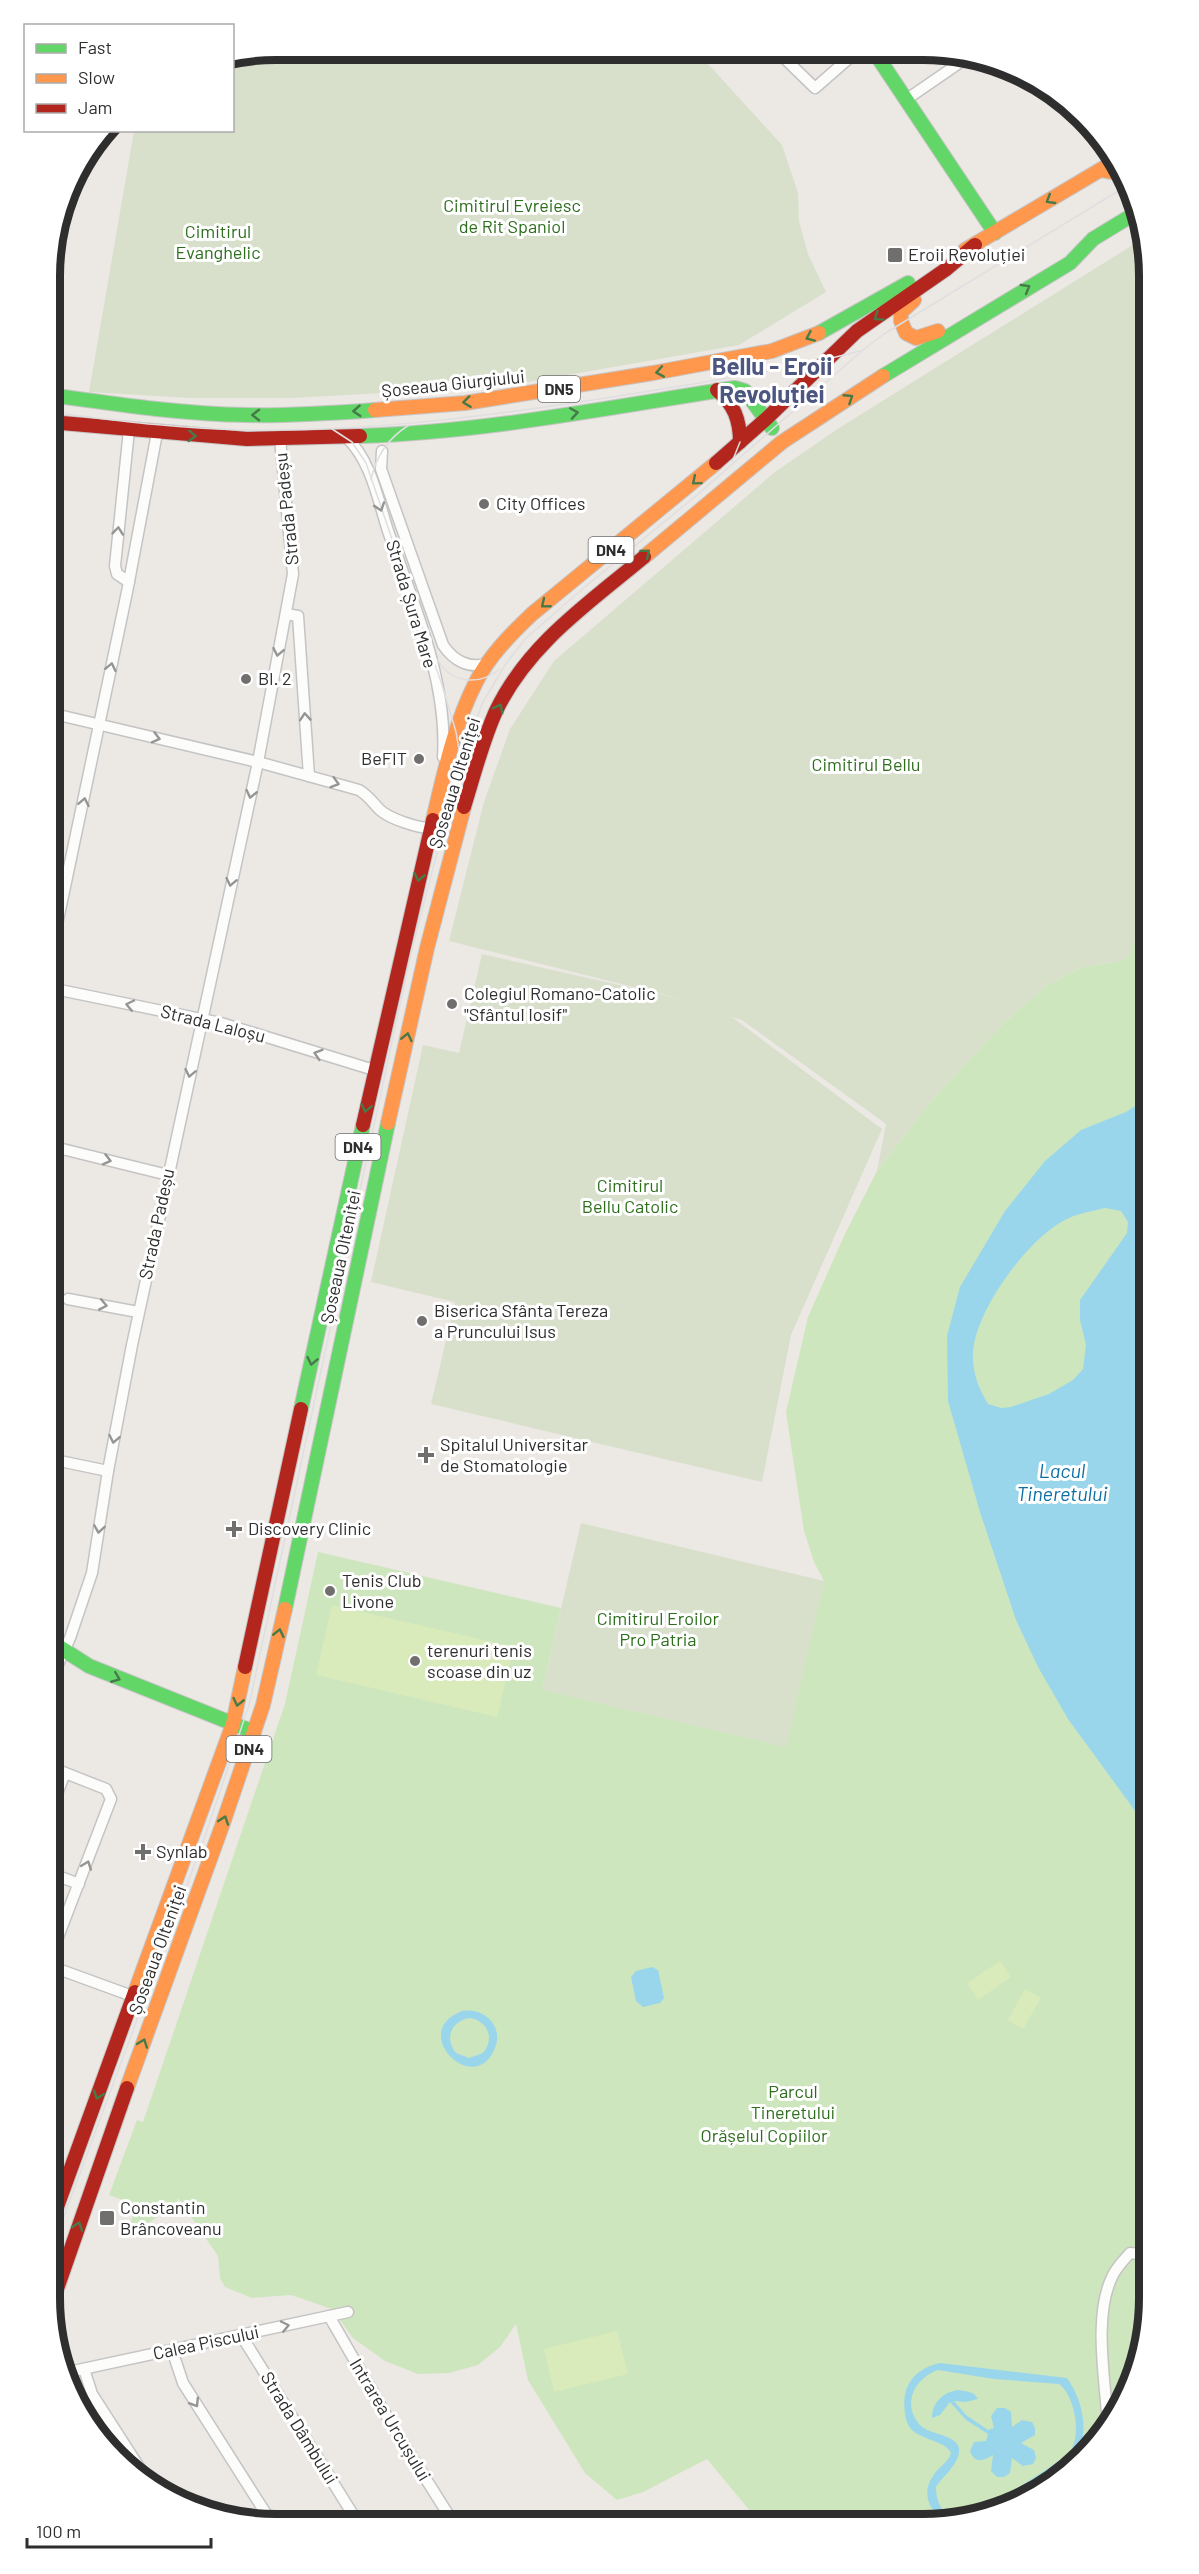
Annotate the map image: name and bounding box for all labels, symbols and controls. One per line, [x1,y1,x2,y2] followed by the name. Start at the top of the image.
[24,24,234,132] legend
[78,36,112,58] text: Fast
[78,66,115,88] text: Slow
[78,96,112,118] text: Jam
[1046,193,1056,205] one-way arrow
[443,194,581,237] park label: Cimitirul Evreiesc de Rit Spaniol
[175,220,261,263] park label: Cimitirul Evanghelic
[908,243,1025,265] place label: Eroii Revoluției
[886,246,904,264] marker: Eroii Revoluției
[1020,284,1030,296] one-way arrow
[873,310,884,321] one-way arrow
[805,330,816,342] one-way arrow
[712,351,832,408] district label: Bellu - Eroii Revoluției
[380,365,526,401] street label: Șoseaua Giurgiului
[655,365,665,378] one-way arrow
[538,376,580,402] road number: DN5
[463,395,472,408] one-way arrow
[842,395,853,406] one-way arrow
[352,405,361,418] one-way arrow
[569,408,578,420] one-way arrow
[252,409,261,421] one-way arrow
[187,429,196,442] one-way arrow
[269,452,303,566] street label: Strada Padeșu
[692,473,703,484] one-way arrow
[496,492,585,514] place label: City Offices
[477,497,491,511] marker: City Offices
[373,501,385,512] one-way arrow
[111,526,124,536] one-way arrow
[382,537,442,671] street label: Strada Șura Mare
[588,537,634,563] road number: DN4
[640,550,651,561] one-way arrow
[540,596,551,607] one-way arrow
[273,647,285,657] one-way arrow
[104,662,117,672] one-way arrow
[258,667,292,689] place label: Bl. 2
[239,672,253,686] marker: Bl. 2
[491,703,503,714] one-way arrow
[299,713,312,722] one-way arrow
[424,714,484,851] street label: Șoseaua Olteniței
[151,731,161,744] one-way arrow
[361,747,407,769] place label: BeFIT
[412,752,426,766] marker: BeFIT
[812,753,920,775] park label: Cimitirul Bellu
[329,776,339,788] one-way arrow
[245,788,258,798] one-way arrow
[76,798,89,808] one-way arrow
[413,872,426,882] one-way arrow
[225,877,238,887] one-way arrow
[464,982,656,1025] place label: Colegiul Romano-Catolic "Sfântul Iosif"
[445,997,459,1011] marker: Colegiul Romano-Catolic "Sfântul Iosif"
[125,999,135,1012] one-way arrow
[159,999,268,1047] street label: Strada Laloșu
[400,1032,413,1042] one-way arrow
[313,1048,324,1061] one-way arrow
[184,1067,197,1077] one-way arrow
[360,1103,373,1113] one-way arrow
[336,1134,380,1160] road number: DN4
[101,1152,111,1165] one-way arrow
[134,1166,179,1281] street label: Strada Padeșu
[582,1174,678,1217] park label: Cimitirul Bellu Catolic
[315,1188,365,1326] street label: Șoseaua Olteniței
[98,1298,108,1311] one-way arrow
[434,1299,608,1342] place label: Biserica Sfânta Tereza a Pruncului Isus
[415,1314,429,1328] marker: Biserica Sfânta Tereza a Pruncului Isus
[306,1355,319,1365] one-way arrow
[440,1433,589,1476] place label: Spitalul Universitar de Stomatologie
[108,1434,121,1444] one-way arrow
[417,1446,435,1464] marker: Spitalul Universitar de Stomatologie
[1017,1458,1107,1505] water label: Lacul Tineretului
[248,1517,371,1539] place label: Discovery Clinic
[225,1520,243,1538] marker: Discovery Clinic
[93,1524,105,1534] one-way arrow
[342,1569,422,1612] place label: Tenis Club Livone
[323,1584,337,1598] marker: Tenis Club Livone
[597,1607,720,1650] park label: Cimitirul Eroilor Pro Patria
[272,1628,285,1638] one-way arrow
[427,1639,532,1682] place label: terenuri tenis scoase din uz
[408,1654,422,1668] marker: terenuri tenis scoase din uz
[110,1671,121,1683] one-way arrow
[233,1697,246,1707] one-way arrow
[226,1736,272,1762] road number: DN4
[217,1815,230,1826] one-way arrow
[156,1840,208,1862] place label: Synlab
[134,1843,152,1861] marker: Synlab
[80,1860,92,1871] one-way arrow
[123,1882,191,2017] street label: Șoseaua Olteniței
[136,2038,149,2048] one-way arrow
[751,2080,835,2123] park label: Parcul Tineretului
[93,2089,106,2100] one-way arrow
[700,2124,828,2146] park label: Orășelul Copiilor
[120,2196,222,2239] place label: Constantin Brâncoveanu
[98,2209,116,2227] marker: Constantin Brâncoveanu
[70,2221,83,2232] one-way arrow
[151,2320,261,2364] street label: Calea Piscului
[279,2320,289,2333] one-way arrow
[346,2354,436,2485] street label: Intrarea Urcușului
[257,2367,343,2488] street label: Strada Dâmbului
[188,2397,199,2408] one-way arrow
[27,2511,212,2549] scale bar
[36,2520,81,2542] text: 100 m

